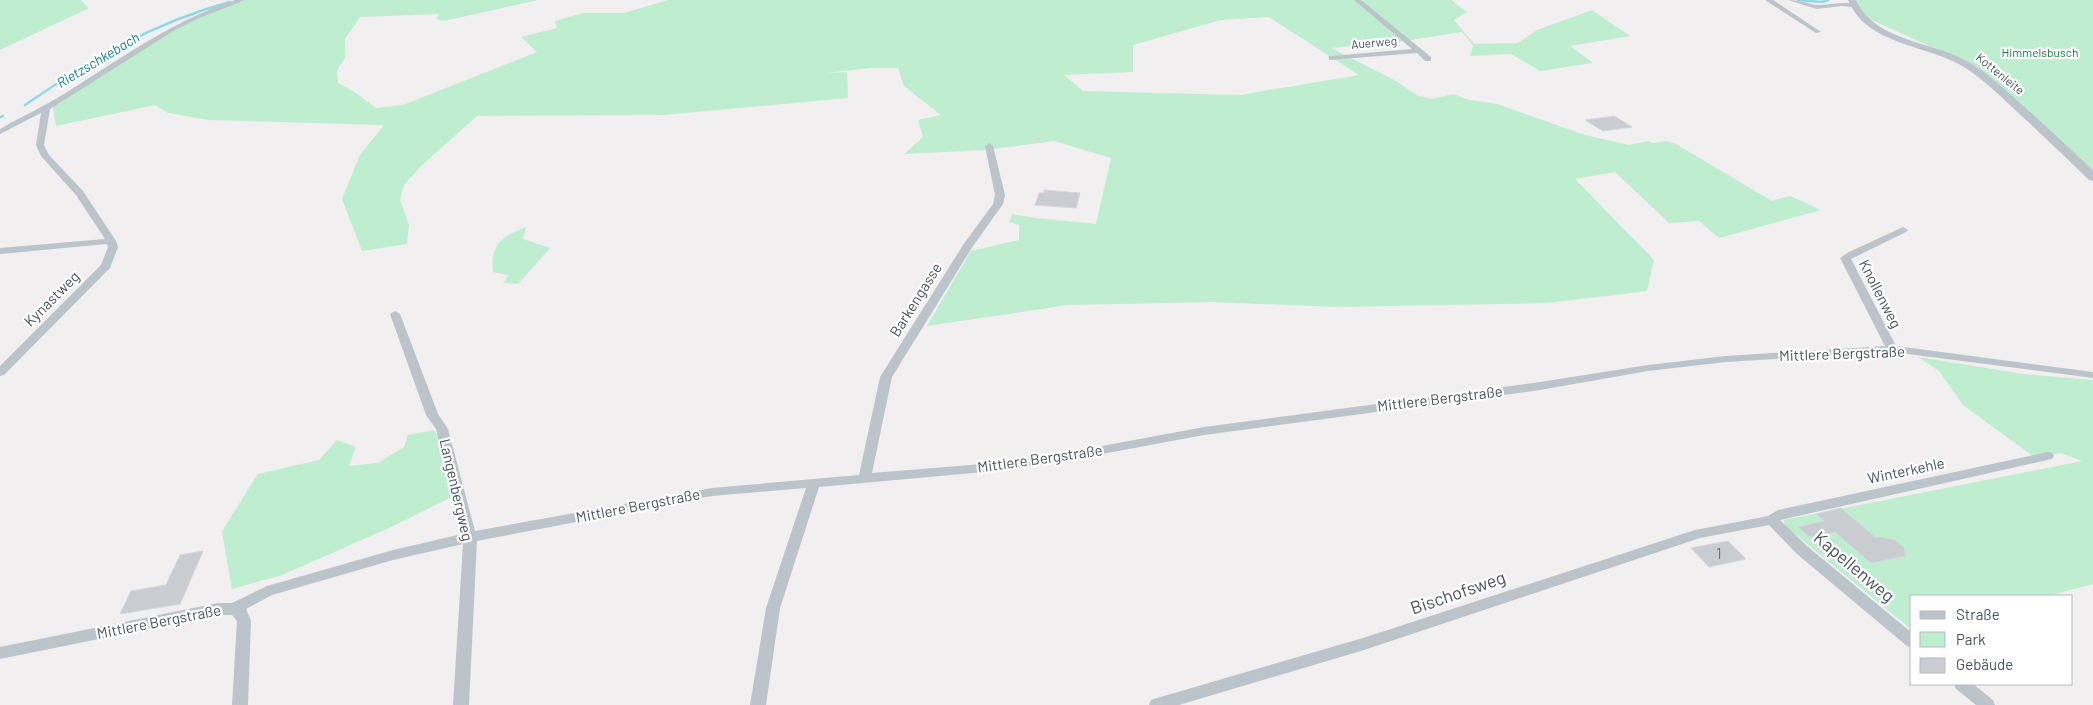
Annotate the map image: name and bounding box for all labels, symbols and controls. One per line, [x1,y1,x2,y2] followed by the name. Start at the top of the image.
[53,28,142,91] water label: Rietzschkebach
[1350,33,1397,51] street label: Auerweg
[2001,45,2079,59] park label: Himmelsbusch
[1974,50,2028,97] street label: Kottenleite
[1856,256,1906,331] street label: Knollenweg
[885,259,945,340] street label: Barkengasse
[20,267,83,330] street label: Kynastweg
[1779,342,1905,364] street label: Mittlere Bergstraße
[1376,381,1504,415] street label: Mittlere Bergstraße
[436,437,477,543] street label: Langenbergweg
[976,440,1104,476] street label: Mittlere Bergstraße
[1866,453,1946,487] street label: Winterkehle
[574,484,701,526] street label: Mittlere Bergstraße
[1810,526,1900,606] street label: Kapellenweg
[1716,544,1722,562] house number: 1
[1407,565,1508,619] street label: Bischofsweg
[1910,595,2073,685] legend
[95,600,222,642] street label: Mittlere Bergstraße
[1956,605,2000,623] text: Straße
[1956,630,1986,648] text: Park
[1956,655,2013,673] text: Gebäude

